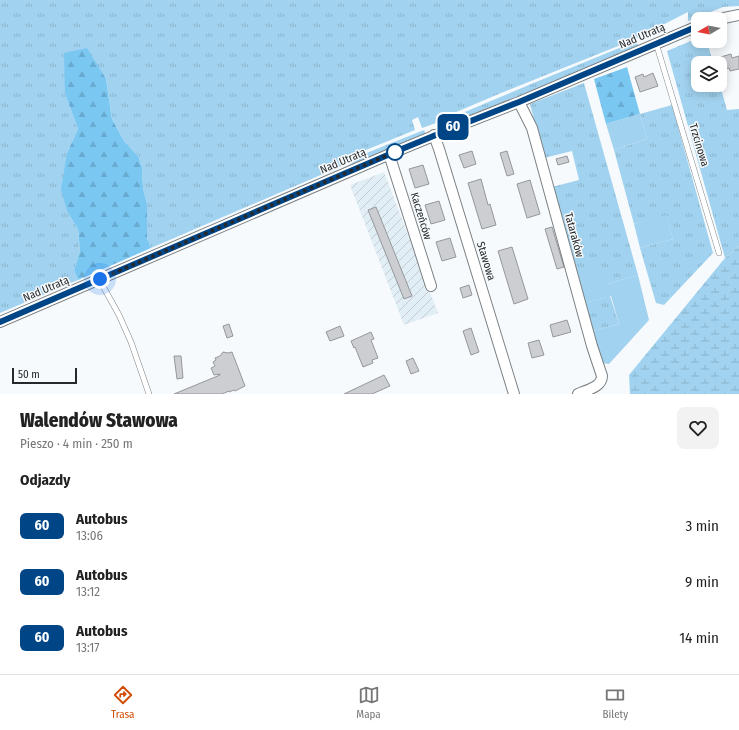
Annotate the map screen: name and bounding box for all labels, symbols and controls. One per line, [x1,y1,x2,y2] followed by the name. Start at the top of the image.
[691,12,727,48] north arrow
[691,12,727,92] map controls
[617,21,667,51] street label: Nad Utratą
[691,56,727,92] button: layers
[435,114,471,140] line badge: 60
[446,118,460,135] text: 60
[686,122,712,168] street label: Trzcinowa
[386,143,404,161] unlabelled marker
[318,146,368,176] street label: Nad Utratą
[408,191,434,241] street label: Kaczeńców
[562,211,586,259] street label: Tataraków
[474,240,498,282] street label: Stawowa
[90,269,110,289] your location
[21,274,71,304] street label: Nad Utratą
[12,366,77,385] scale bar
[18,368,40,381] text: 50 m
[677,407,719,449] button: heart
[20,409,178,432] text: Walendów Stawowa
[20,436,133,451] text: Pieszo · 4 min · 250 m
[20,471,70,489] text: Odjazdy
[76,510,127,528] text: Autobus
[35,517,49,534] text: 60
[685,517,719,535] text: 3 min
[76,528,103,543] text: 13:06
[76,566,127,584] text: Autobus
[35,573,49,590] text: 60
[685,573,719,591] text: 9 min
[76,584,100,599] text: 13:12
[76,622,127,640] text: Autobus
[35,629,49,646] text: 60
[679,629,719,647] text: 14 min
[76,640,100,655] text: 13:17
[111,684,135,721] tab: Trasa
[356,684,381,721] tab: Mapa
[603,684,628,721] tab: Bilety

